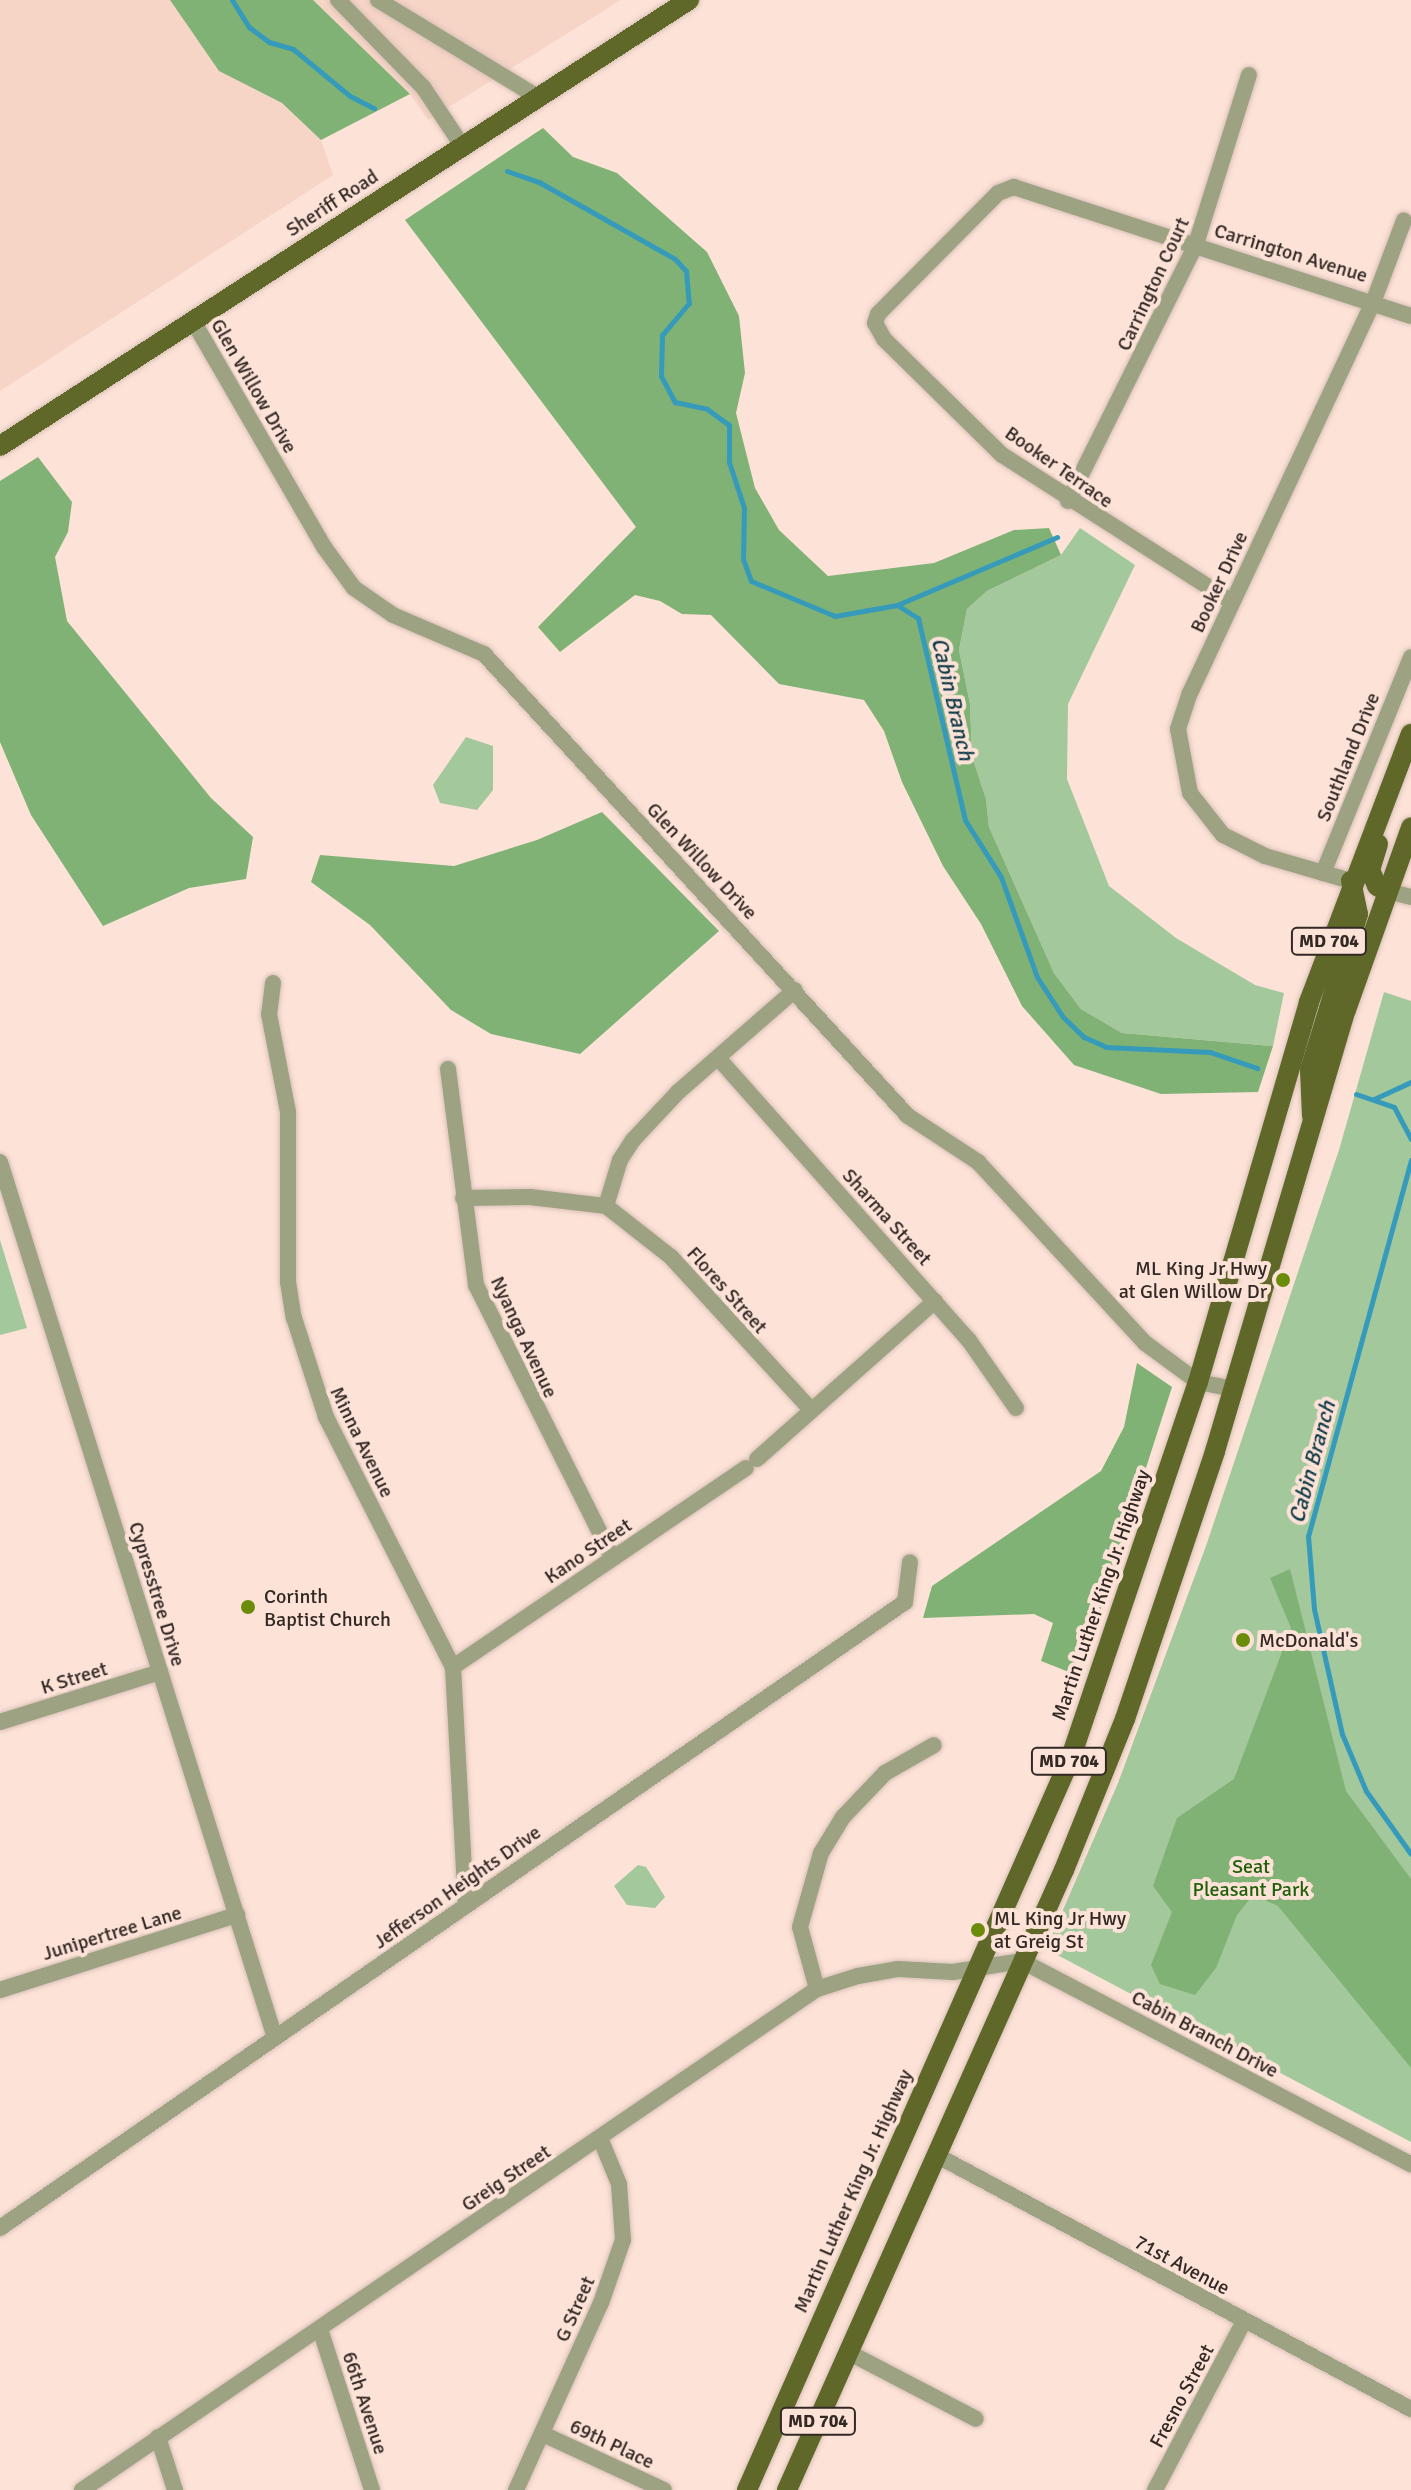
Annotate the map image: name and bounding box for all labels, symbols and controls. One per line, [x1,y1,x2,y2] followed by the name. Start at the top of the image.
[281,164,383,242] street label: Sheriff Road
[1112,213,1194,355] street label: Carrington Court
[1211,218,1371,288] street label: Carrington Avenue
[206,314,302,458] street label: Glen Willow Drive
[1000,421,1118,513] street label: Booker Terrace
[1185,528,1253,636] street label: Booker Drive
[926,635,980,763] water label: Cabin Branch
[1311,689,1385,825] street label: Southland Drive
[642,797,762,925] street label: Glen Willow Drive
[1289,927,1369,955] road number: MD 704
[837,1164,937,1270] street label: Sharma Street
[682,1242,772,1338] street label: Flores Street
[1119,1256,1267,1303] place label: ML King Jr Hwy at Glen Willow Dr
[1274,1271,1292,1289] marker: ML King Jr Hwy at Glen Willow Dr
[485,1272,563,1402] street label: Nyanga Avenue
[325,1383,399,1501] street label: Minna Avenue
[1283,1398,1341,1526] water label: Cabin Branch
[1047,1466,1155,1724] street label: Martin Luther King Jr. Highway
[540,1513,636,1589] street label: Kano Street
[124,1519,190,1669] street label: Cypresstree Drive
[264,1584,391,1631] place label: Corinth Baptist Church
[239,1598,257,1616] marker: Corinth Baptist Church
[1259,1628,1358,1652] place label: McDonald's
[1234,1631,1252,1649] marker: McDonald's
[38,1657,110,1699] street label: K Street
[1029,1747,1109,1775] road number: MD 704
[369,1820,545,1954] street label: Jefferson Heights Drive
[1193,1854,1309,1901] park label: Seat Pleasant Park
[39,1900,185,1966] street label: Junipertree Lane
[994,1906,1126,1953] place label: ML King Jr Hwy at Greig St
[969,1921,987,1939] marker: ML King Jr Hwy at Greig St
[1127,1985,1283,2083] street label: Cabin Branch Drive
[788,2066,918,2316] street label: Martin Luther King Jr. Highway
[457,2139,555,2217] street label: Greig Street
[1130,2230,1234,2300] street label: 71st Avenue
[550,2272,600,2346] street label: G Street
[1145,2340,1219,2452] street label: Fresno Street
[337,2349,393,2457] street label: 66th Avenue
[778,2407,858,2435] road number: MD 704
[566,2414,658,2474] street label: 69th Place

